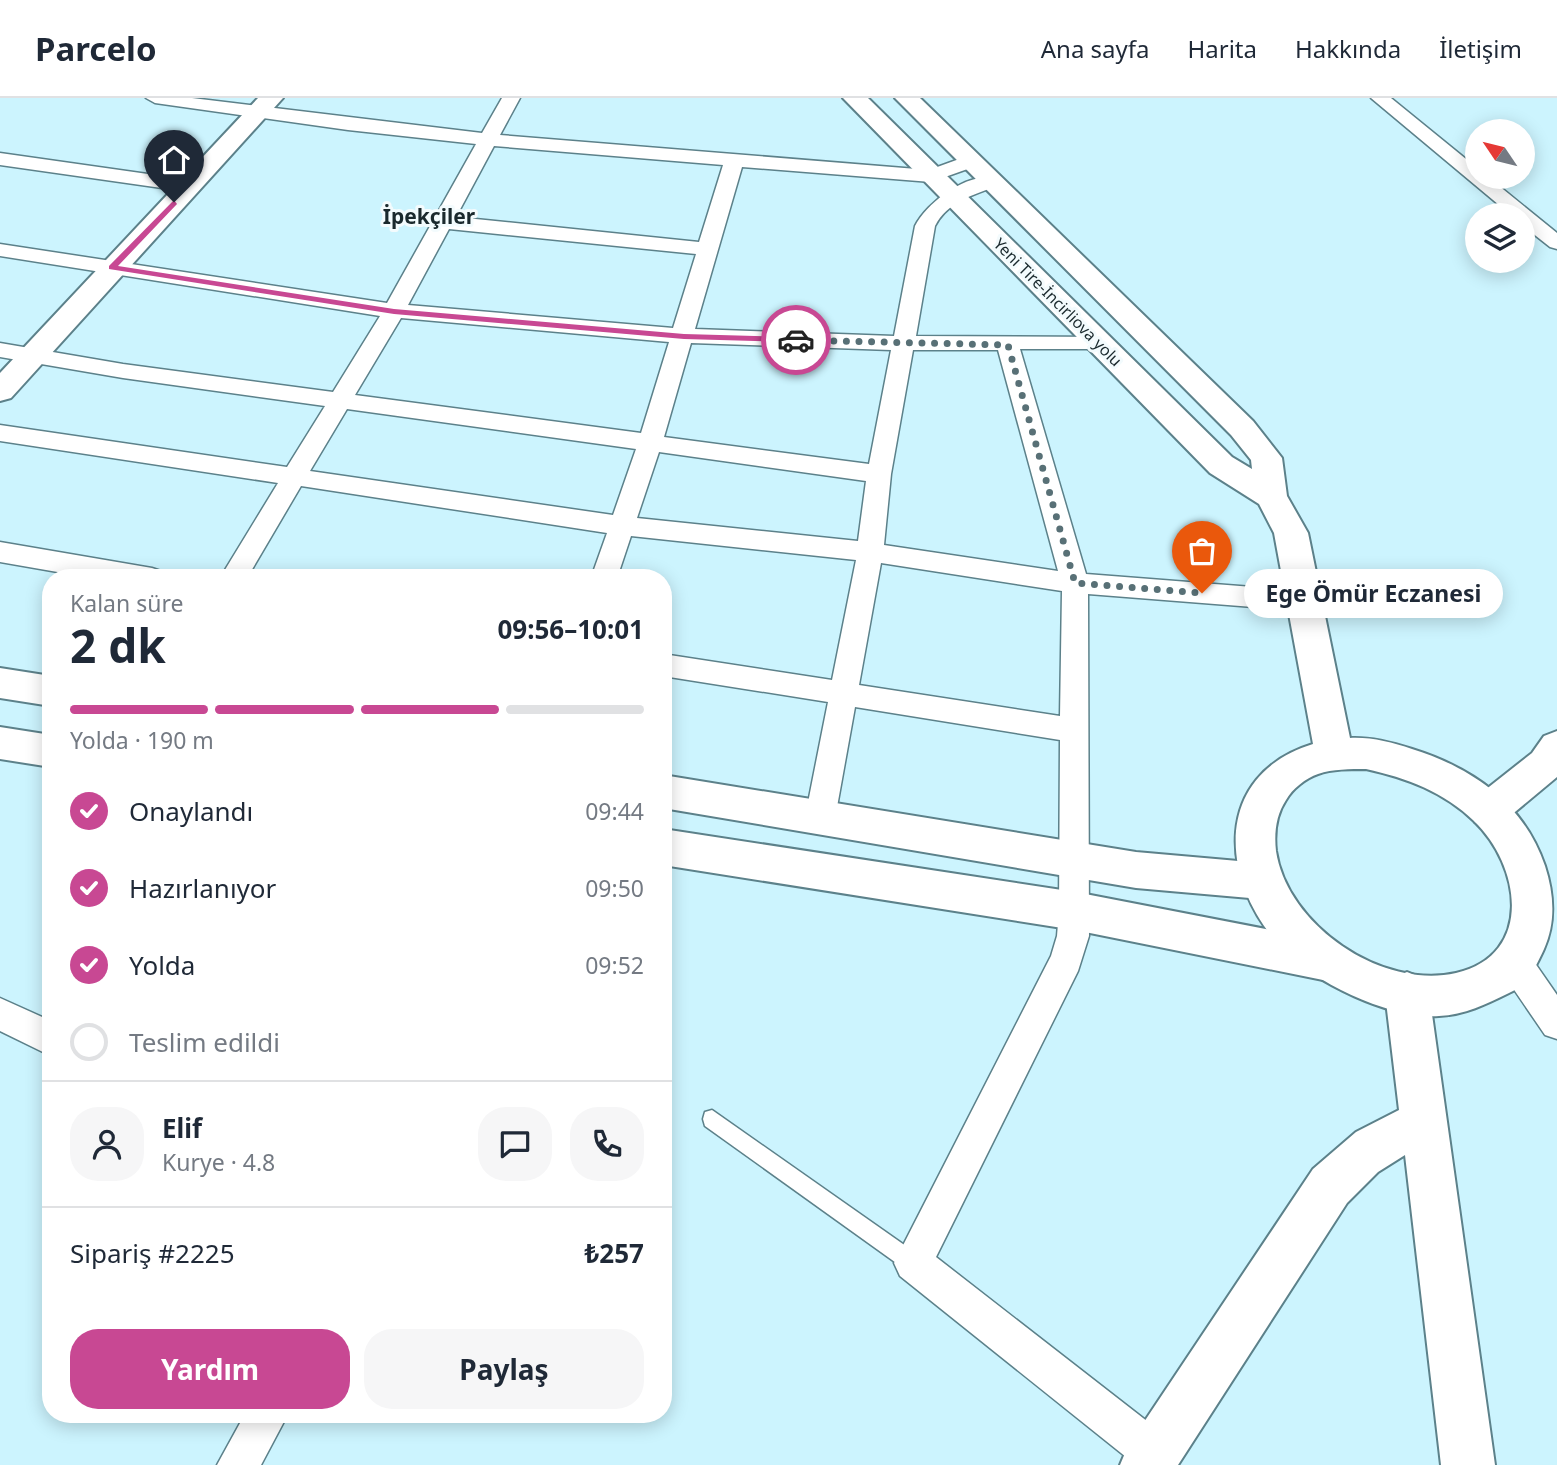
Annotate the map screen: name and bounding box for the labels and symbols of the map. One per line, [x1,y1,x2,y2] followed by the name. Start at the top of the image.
[1465,119,1535,189] north arrow
[144,130,204,202] pin
[383,202,476,230] district label: İpekçiler
[989,233,1127,371] street label: Yeni Tire-İncirliova yolu
[761,305,831,375] courier
[1172,521,1232,593] pin
[1244,568,1503,618] callout: Ege Ömür Eczanesi

